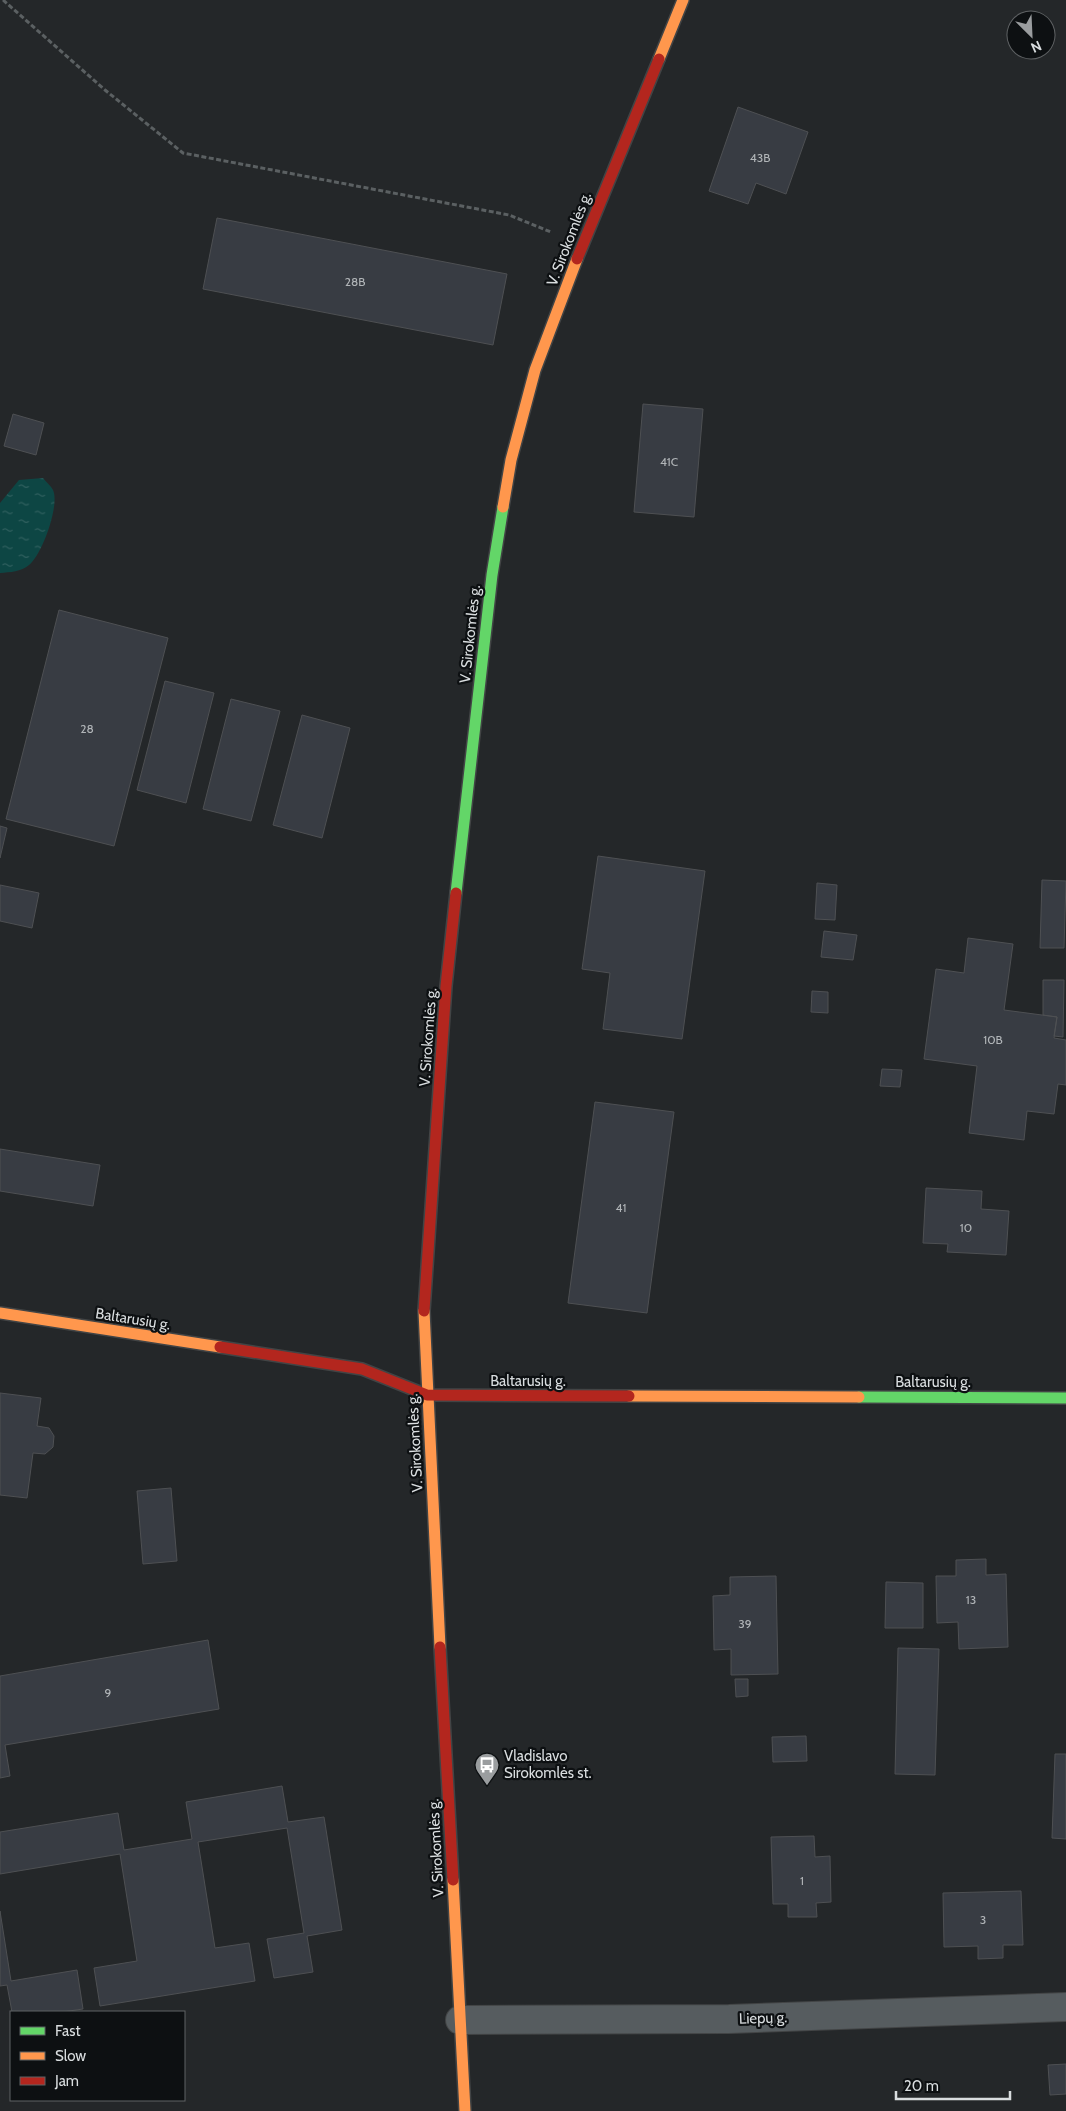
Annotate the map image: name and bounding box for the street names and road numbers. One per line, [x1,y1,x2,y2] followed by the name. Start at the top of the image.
[543,190,595,288] street label: V. Sirokomlės g.
[456,584,484,684] street label: V. Sirokomlės g.
[416,987,440,1087] street label: V. Sirokomlės g.
[94,1304,172,1334] street label: Baltarusių g.
[490,1372,566,1390] street label: Baltarusių g.
[895,1373,971,1391] street label: Baltarusių g.
[403,1393,427,1493] street label: V. Sirokomlės g.
[424,1798,448,1898] street label: V. Sirokomlės g.
[738,2008,788,2028] street label: Liepų g.

